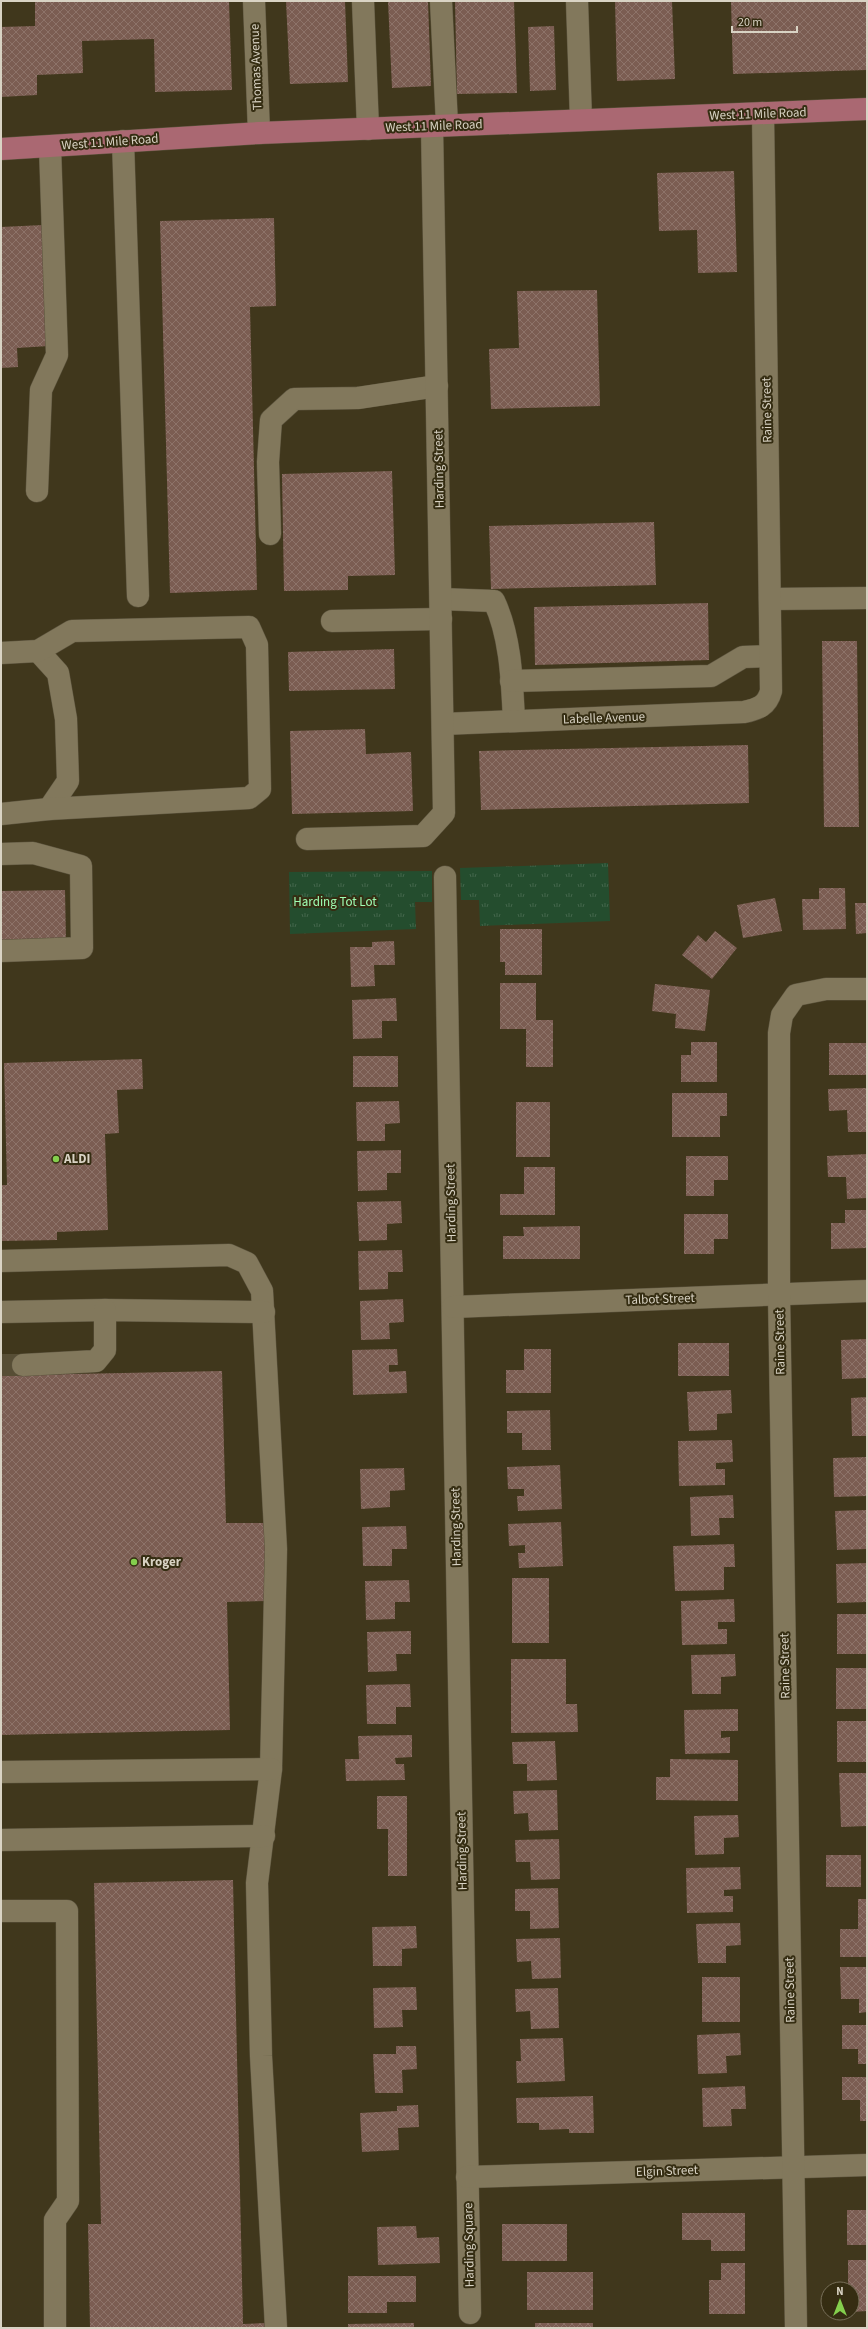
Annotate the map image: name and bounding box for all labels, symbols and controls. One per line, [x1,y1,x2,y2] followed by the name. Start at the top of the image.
[732,8,797,34] scale bar
[738,14,762,31] text: 20 m
[245,23,267,111] street label: Thomas Avenue
[709,103,807,125] street label: West 11 Mile Road
[385,115,483,137] street label: West 11 Mile Road
[61,130,159,154] street label: West 11 Mile Road
[757,376,777,443] street label: Raine Street
[429,429,449,508] street label: Harding Street
[563,708,645,728] street label: Labelle Avenue
[293,893,377,911] park label: Harding Tot Lot
[63,1150,90,1168] place label: ALDI
[51,1154,61,1164] marker: ALDI
[441,1163,461,1242] street label: Harding Street
[625,1289,696,1309] street label: Talbot Street
[770,1308,790,1375] street label: Raine Street
[446,1487,466,1566] street label: Harding Street
[142,1553,182,1571] place label: Kroger
[129,1557,139,1567] marker: Kroger
[775,1632,795,1699] street label: Raine Street
[452,1811,472,1890] street label: Harding Street
[780,1956,800,2023] street label: Raine Street
[636,2161,699,2181] street label: Elgin Street
[459,2202,479,2288] street label: Harding Square
[820,2281,860,2321] north arrow
[836,2284,844,2299] text: N

